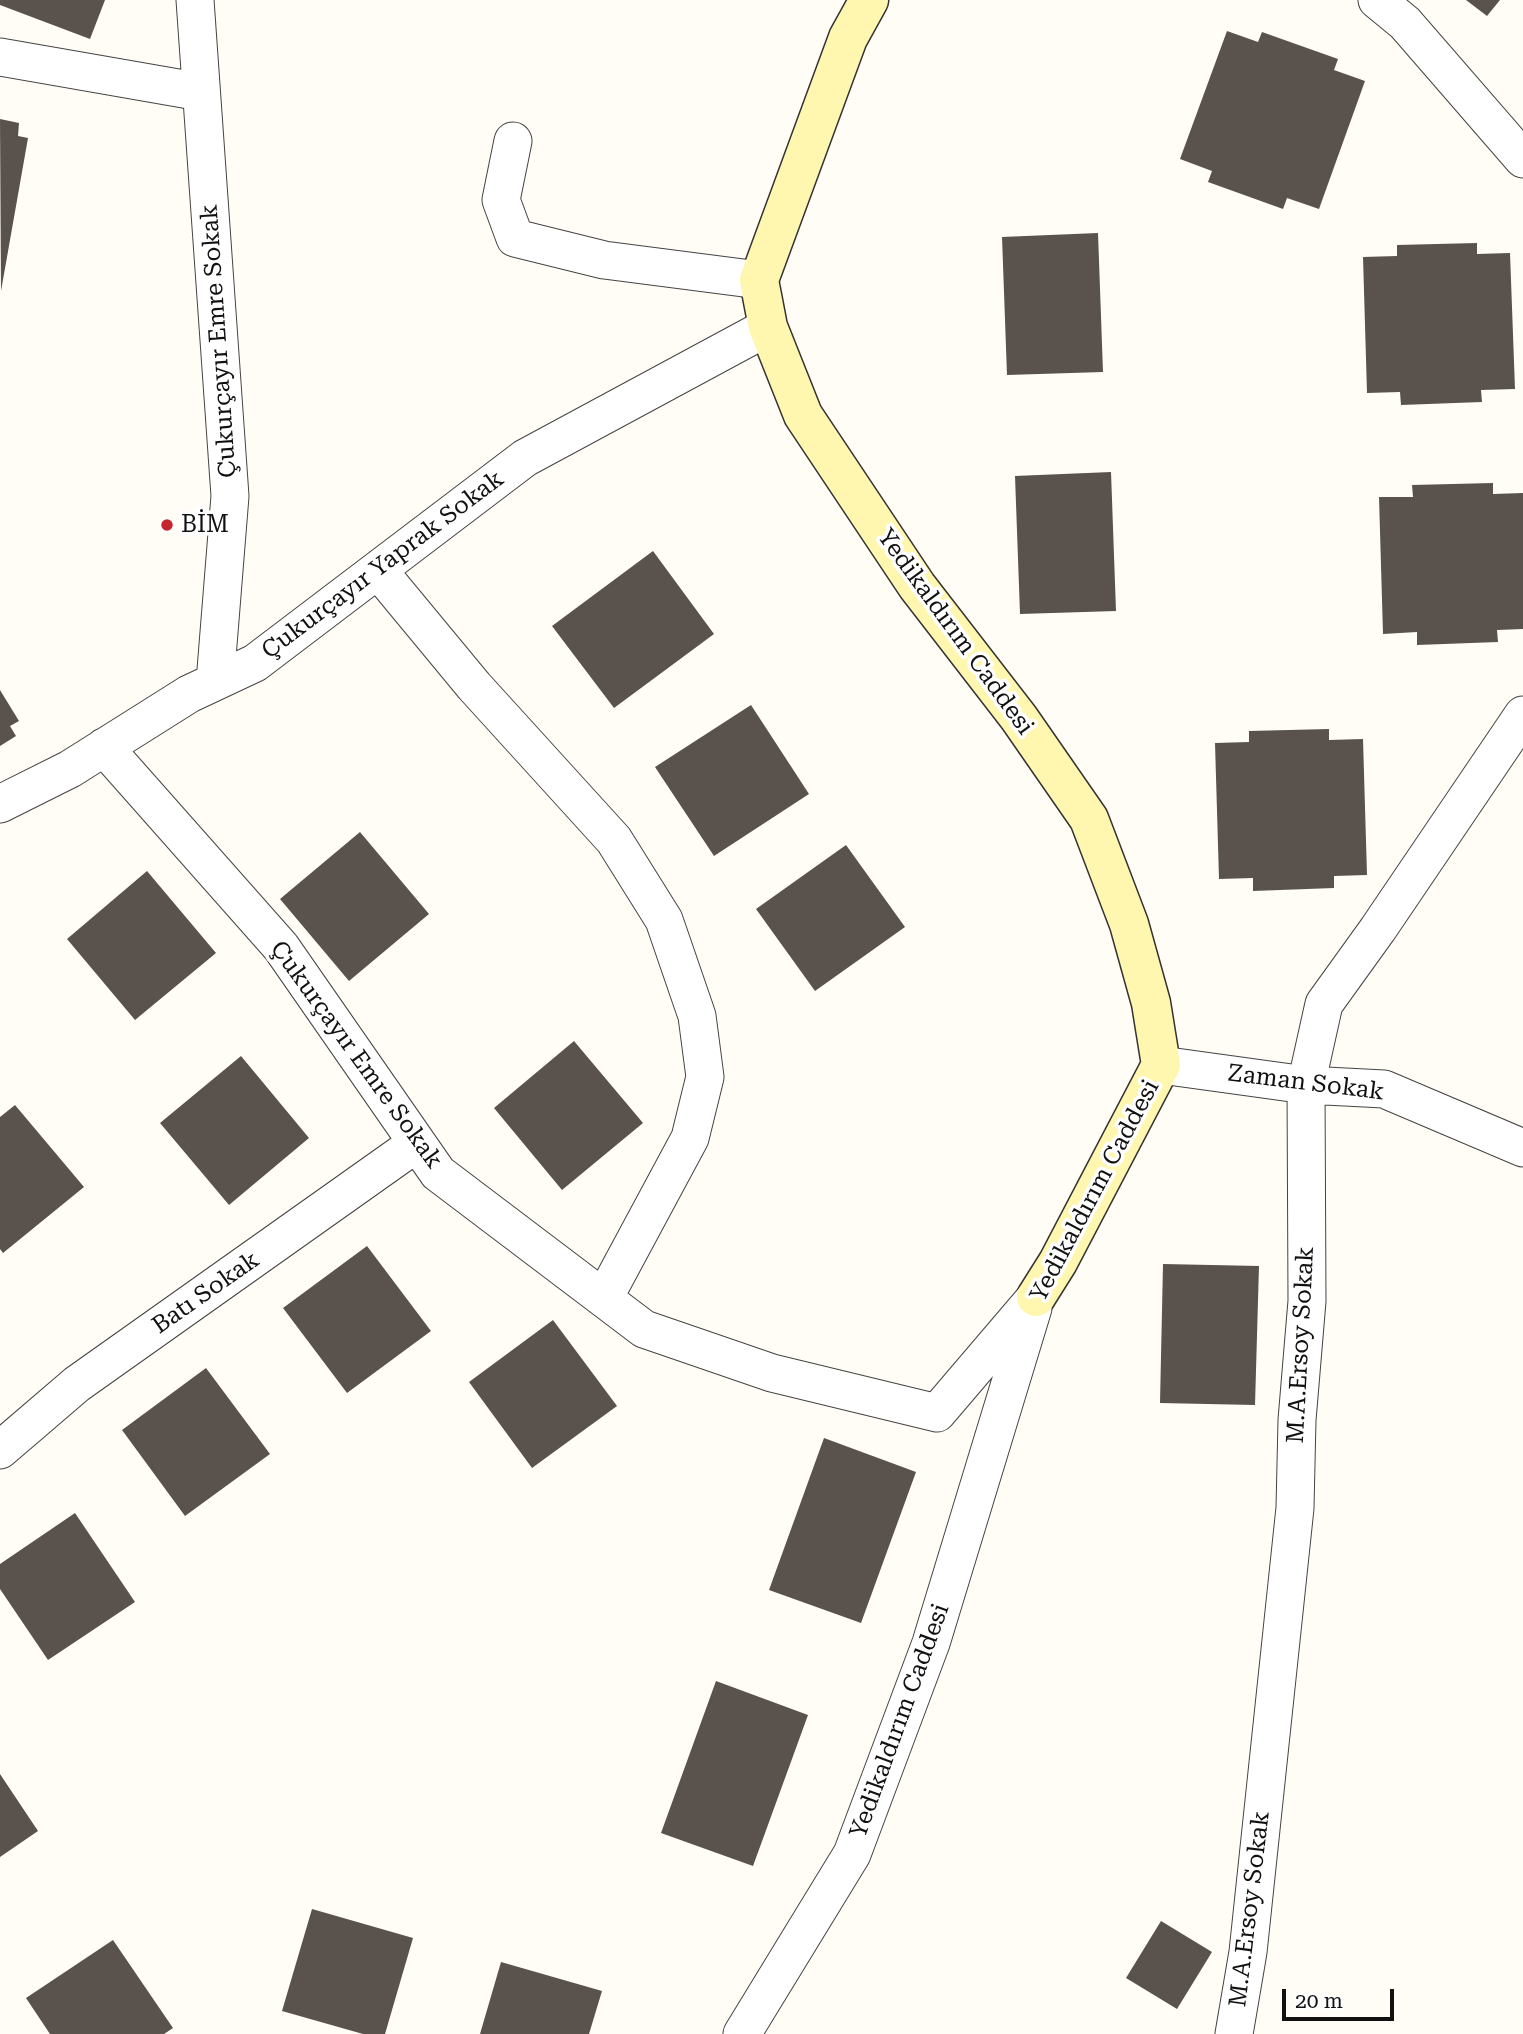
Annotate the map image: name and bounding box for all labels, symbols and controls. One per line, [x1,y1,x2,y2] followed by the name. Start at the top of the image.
[195,203,243,479] street label: Çukurçayır Emre Sokak
[256,465,510,665] street label: Çukurçayır Yaprak Sokak
[181,511,229,539] place label: BİM
[159,517,175,533] marker: BİM
[871,524,1039,740] street label: Yedikaldırım Caddesi
[264,936,448,1174] street label: Çukurçayır Emre Sokak
[1226,1059,1386,1107] street label: Zaman Sokak
[1024,1075,1166,1307] street label: Yedikaldırım Caddesi
[147,1246,265,1340] street label: Batı Sokak
[1281,1246,1321,1444] street label: M.A.Ersoy Sokak
[844,1600,956,1842] street label: Yedikaldırım Caddesi
[1224,1809,1276,2009] street label: M.A.Ersoy Sokak
[1285,1974,1397,2018] scale bar
[1295,1989,1343,2013] text: 20 m

